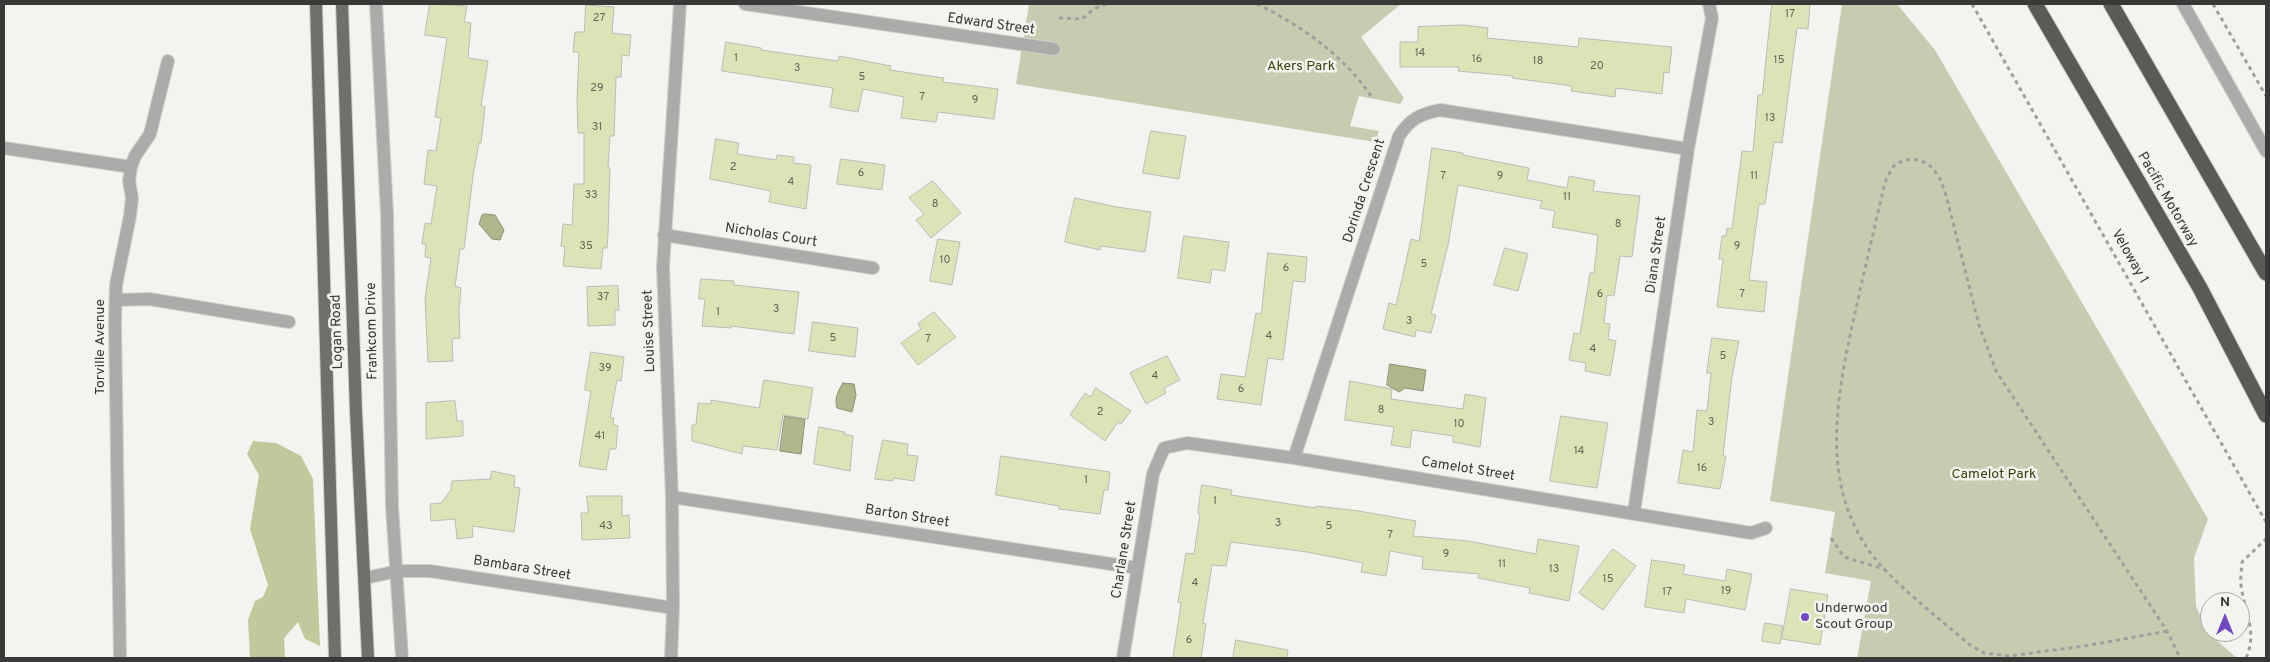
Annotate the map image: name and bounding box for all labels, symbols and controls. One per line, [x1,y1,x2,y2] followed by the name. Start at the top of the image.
[1785,8,1795,22] house number: 17
[946,11,1036,39] street label: Edward Street
[593,12,605,26] house number: 27
[1415,47,1425,61] house number: 14
[734,52,738,66] house number: 1
[1472,53,1482,67] house number: 16
[1774,54,1784,68] house number: 15
[1533,55,1543,69] house number: 18
[1267,59,1335,75] park label: Akers Park
[1590,60,1604,74] house number: 20
[794,62,800,76] house number: 3
[859,71,865,85] house number: 5
[590,82,604,96] house number: 29
[919,91,925,105] house number: 7
[972,94,978,108] house number: 9
[1765,112,1775,126] house number: 13
[592,121,602,135] house number: 31
[1340,137,1390,245] street label: Dorinda Crescent
[2133,149,2201,251] street label: Pacific Motorway
[730,161,736,175] house number: 2
[858,167,864,181] house number: 6
[1440,170,1446,184] house number: 7
[1497,170,1503,184] house number: 9
[1750,170,1758,184] house number: 11
[788,176,794,190] house number: 4
[584,189,598,203] house number: 33
[1563,191,1571,205] house number: 11
[932,198,938,212] house number: 8
[1643,215,1671,295] street label: Diana Street
[1615,218,1621,232] house number: 8
[724,220,818,252] street label: Nicholas Court
[2107,227,2151,287] street label: Veloway 1
[579,240,593,254] house number: 35
[1734,240,1740,254] house number: 9
[939,254,951,268] house number: 10
[1421,258,1427,272] house number: 5
[1283,262,1289,276] house number: 6
[364,282,382,380] street label: Frankcom Drive
[1597,288,1603,302] house number: 6
[1739,288,1745,302] house number: 7
[640,289,660,373] street label: Louise Street
[597,291,609,305] house number: 37
[328,294,348,370] street label: Logan Road
[93,299,109,395] street label: Torville Avenue
[773,303,779,317] house number: 3
[716,306,720,320] house number: 1
[1406,315,1412,329] house number: 3
[1266,330,1272,344] house number: 4
[830,332,836,346] house number: 5
[925,333,931,347] house number: 7
[1590,343,1596,357] house number: 4
[1720,350,1726,364] house number: 5
[599,362,611,376] house number: 39
[1152,370,1158,384] house number: 4
[1238,383,1244,397] house number: 6
[1378,404,1384,418] house number: 8
[1097,406,1103,420] house number: 2
[1708,416,1714,430] house number: 3
[1453,418,1465,432] house number: 10
[595,430,605,444] house number: 41
[1574,445,1584,459] house number: 14
[1420,454,1516,486] street label: Camelot Street
[1697,462,1707,476] house number: 16
[1951,467,2037,483] park label: Camelot Park
[1084,474,1088,488] house number: 1
[1213,495,1217,509] house number: 1
[1109,500,1141,600] street label: Charlane Street
[864,502,950,532] street label: Barton Street
[1275,517,1281,531] house number: 3
[599,520,613,534] house number: 43
[1326,520,1332,534] house number: 5
[1387,529,1393,543] house number: 7
[1443,548,1449,562] house number: 9
[472,553,572,585] street label: Bambara Street
[1498,558,1506,572] house number: 11
[1549,563,1559,577] house number: 13
[1603,573,1613,587] house number: 15
[1192,577,1198,591] house number: 4
[1721,585,1731,599] house number: 19
[1662,586,1672,600] house number: 17
[2200,592,2250,642] north arrow
[2220,594,2230,611] text: N
[1815,601,1893,634] place label: Underwood Scout Group
[1799,611,1811,623] marker: Underwood Scout Group
[1186,634,1192,648] house number: 6

